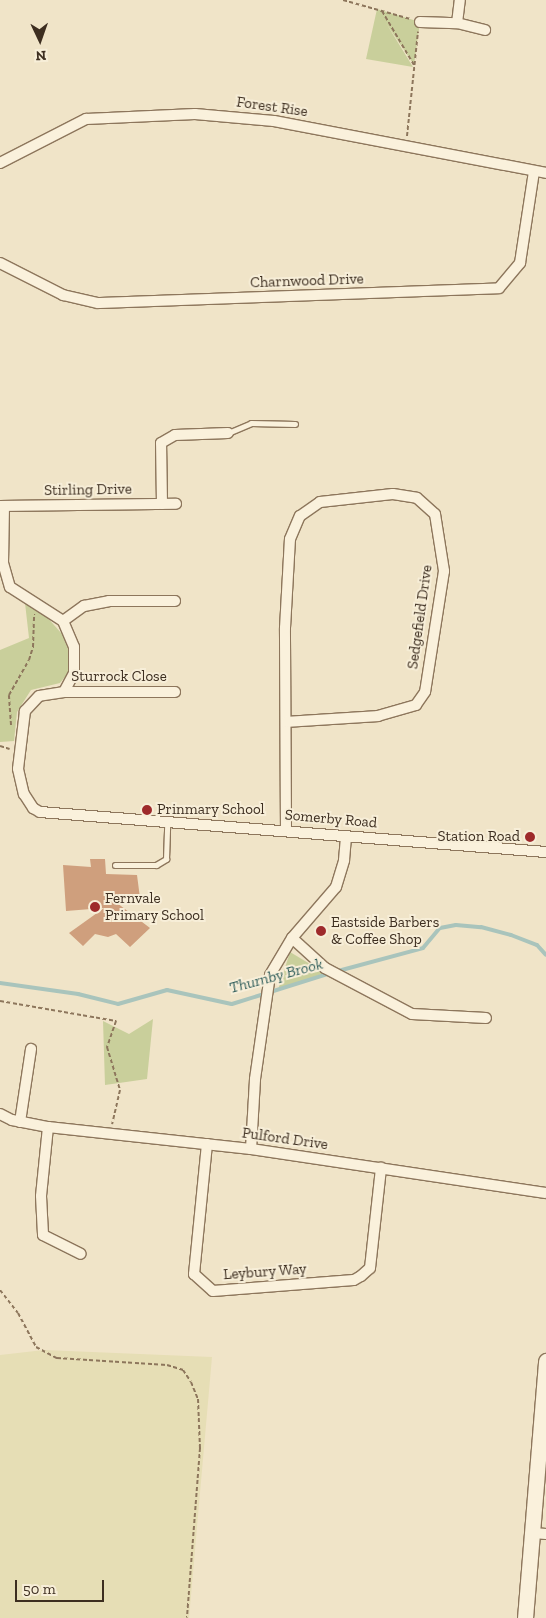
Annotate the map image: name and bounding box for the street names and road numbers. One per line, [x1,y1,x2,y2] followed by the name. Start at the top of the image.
[235,93,309,121] street label: Forest Rise
[250,270,364,292] street label: Charnwood Drive
[44,480,132,500] street label: Stirling Drive
[404,564,436,670] street label: Sedgefield Drive
[71,668,167,686] street label: Sturrock Close
[284,806,378,832] street label: Somerby Road
[241,1124,329,1154] street label: Pulford Drive
[222,1260,308,1284] street label: Leybury Way

